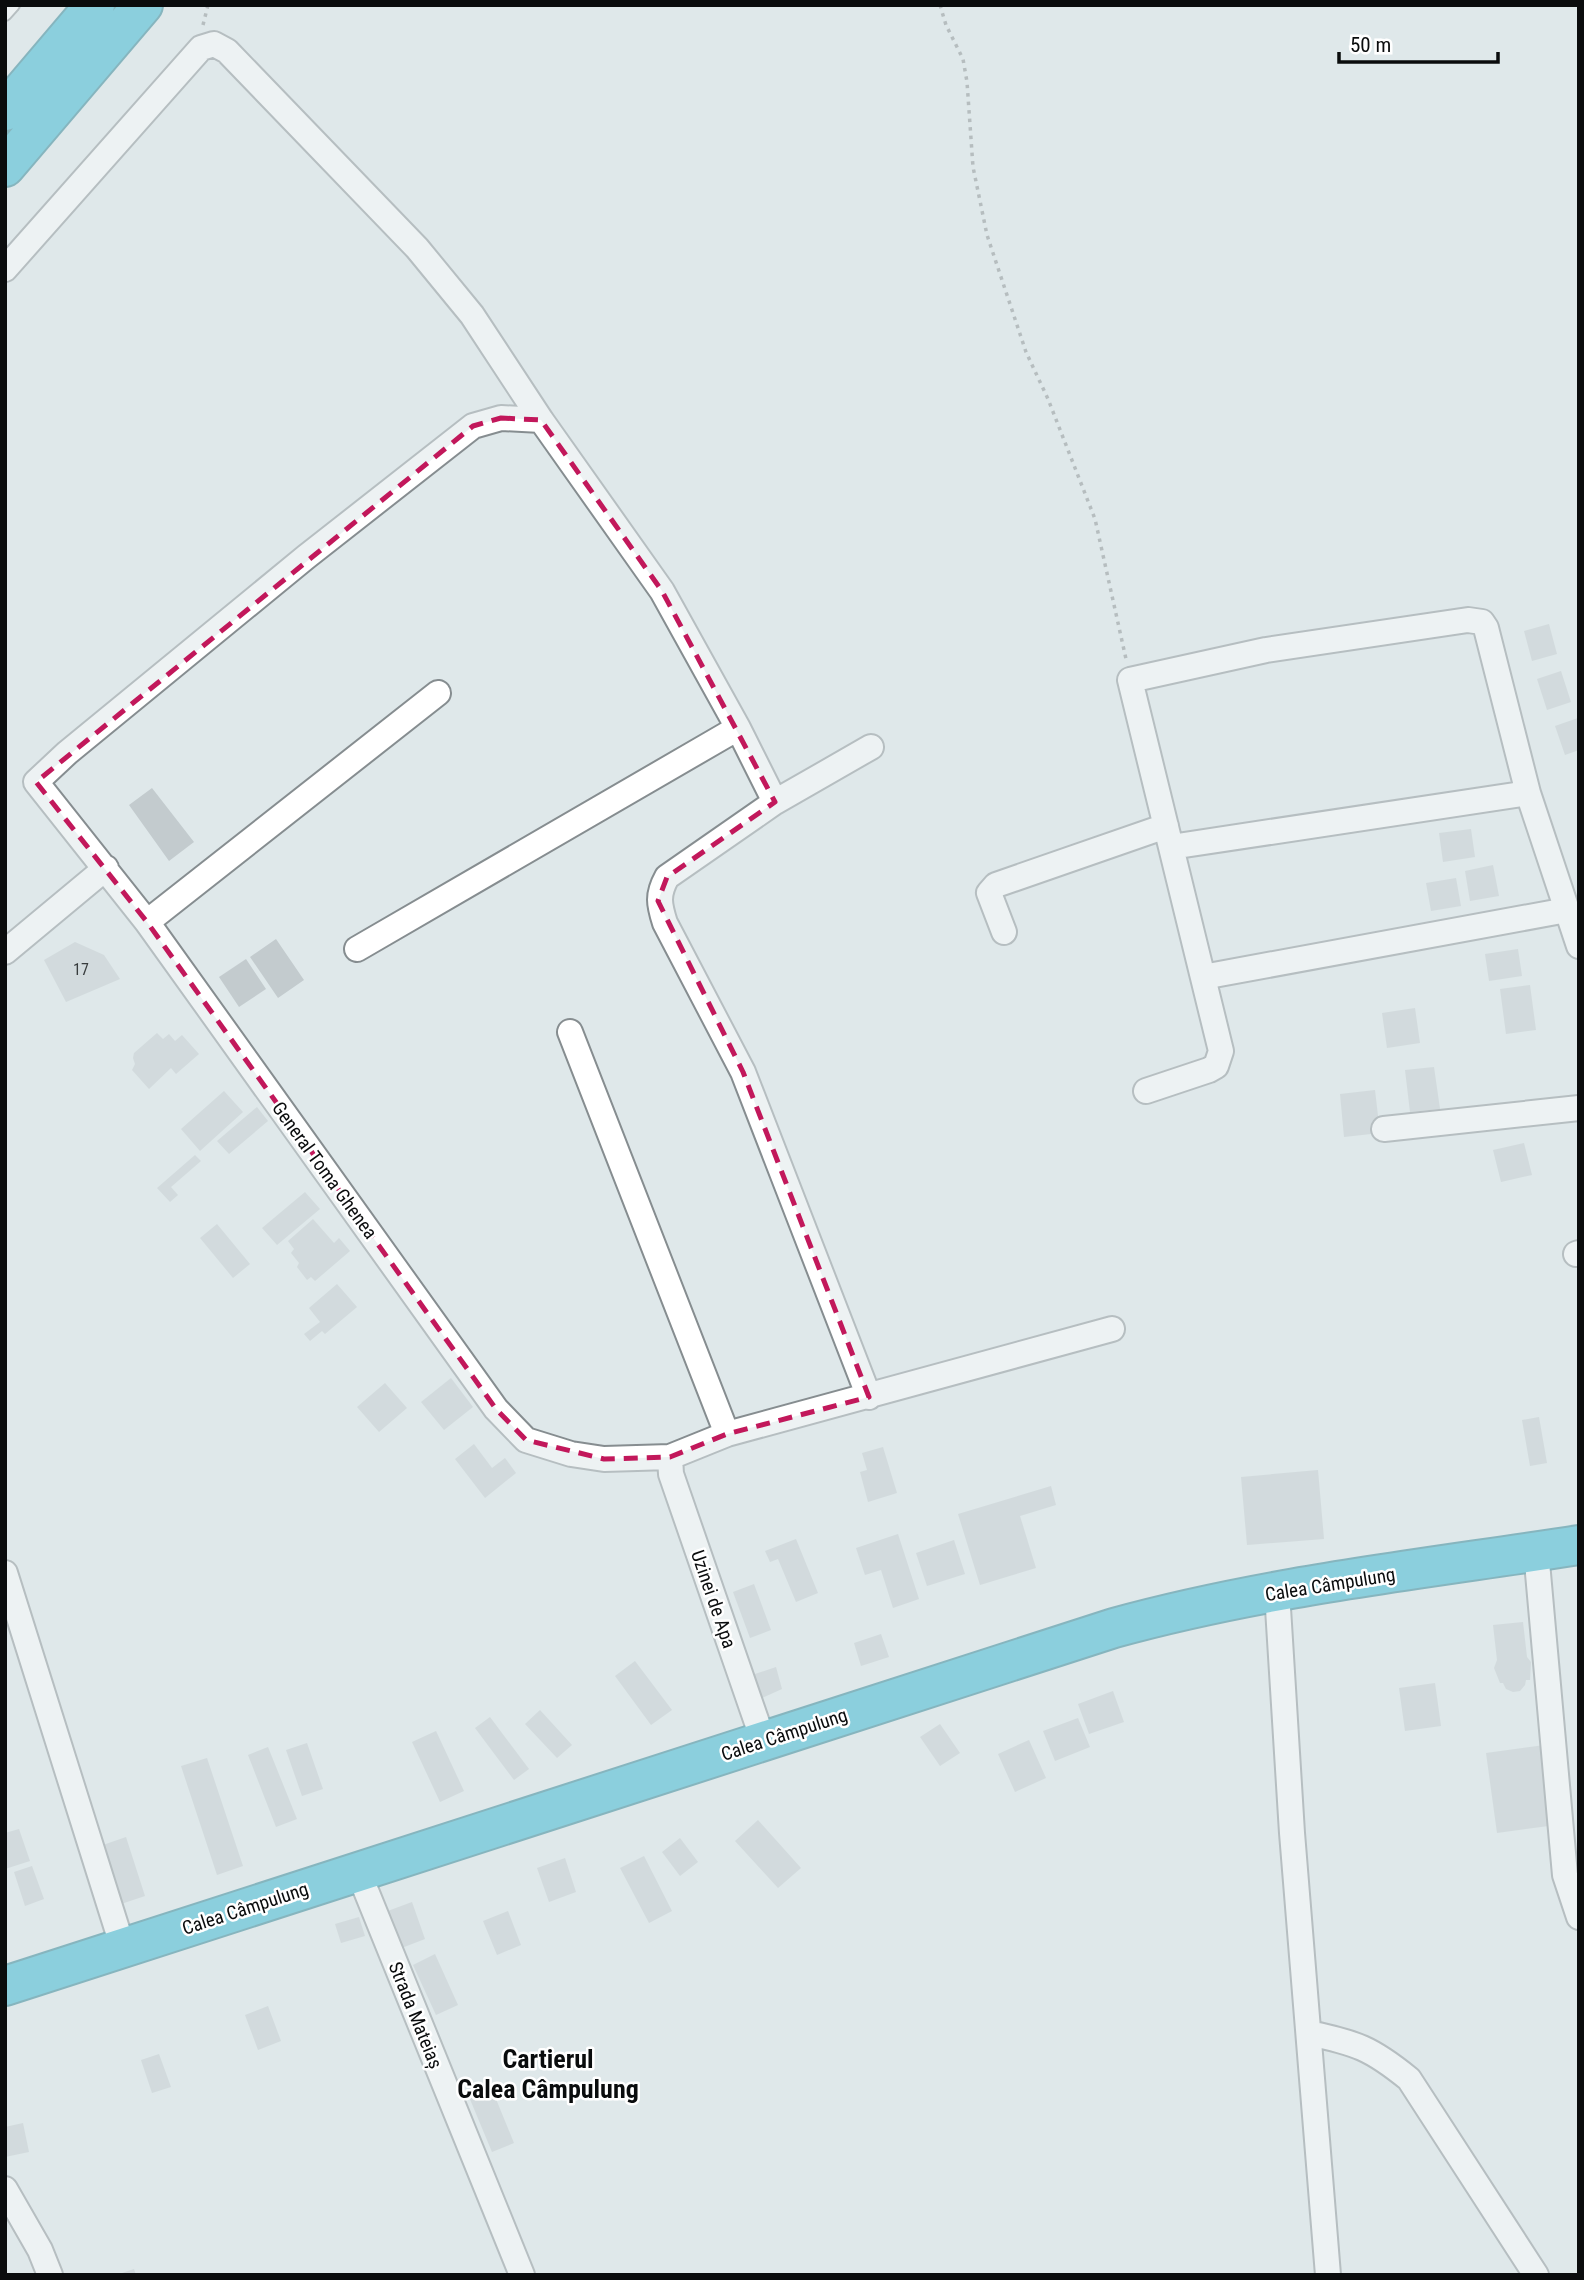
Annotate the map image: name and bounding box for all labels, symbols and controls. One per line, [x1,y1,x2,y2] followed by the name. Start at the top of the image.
[1339,21,1498,65] scale bar
[1350,33,1391,57] text: 50 m
[73,960,89,979] house number: 17
[267,1097,382,1243] street label: General Toma Ghenea
[686,1547,741,1651] street label: Uzinei de Apa
[1263,1563,1397,1606] street label: Calea Câmpulung
[718,1703,850,1766] street label: Calea Câmpulung
[179,1877,311,1940] street label: Calea Câmpulung
[384,1958,447,2072] street label: Strada Mateiaș
[457,2044,639,2104] district label: Cartierul Calea Câmpulung

